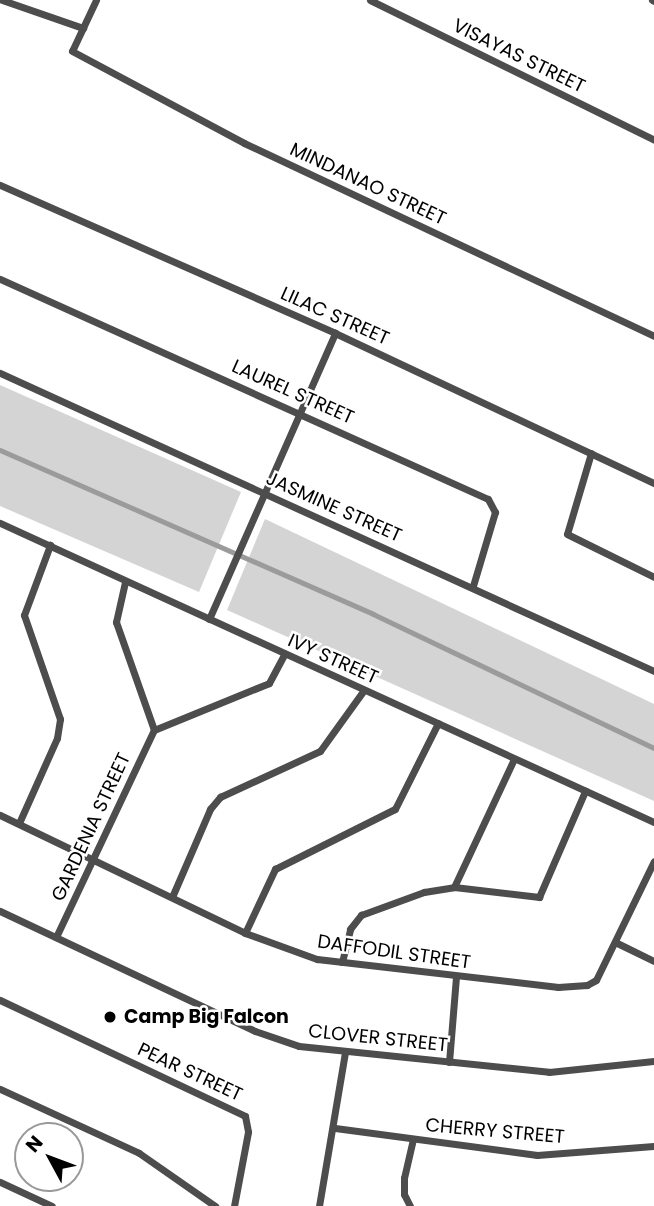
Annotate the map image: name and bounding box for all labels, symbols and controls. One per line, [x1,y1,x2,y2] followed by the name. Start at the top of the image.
[449,14,589,98] street label: VISAYAS STREET
[286,138,450,230] street label: MINDANAO STREET
[277,282,393,350] street label: LILAC STREET
[228,355,358,429] street label: LAUREL STREET
[263,467,405,547] street label: JASMINE STREET
[284,629,382,689] street label: IVY STREET
[47,749,135,905] street label: GARDENIA STREET
[316,930,472,974] street label: DAFFODIL STREET
[124,1006,289,1028] place label: Camp Big Falcon
[102,1009,118,1025] marker: Camp Big Falcon
[307,1019,449,1057] street label: CLOVER STREET
[134,1038,246,1106] street label: PEAR STREET
[424,1114,566,1148] street label: CHERRY STREET
[14,1122,84,1192] north arrow
[19,1130,49,1158] text: N

